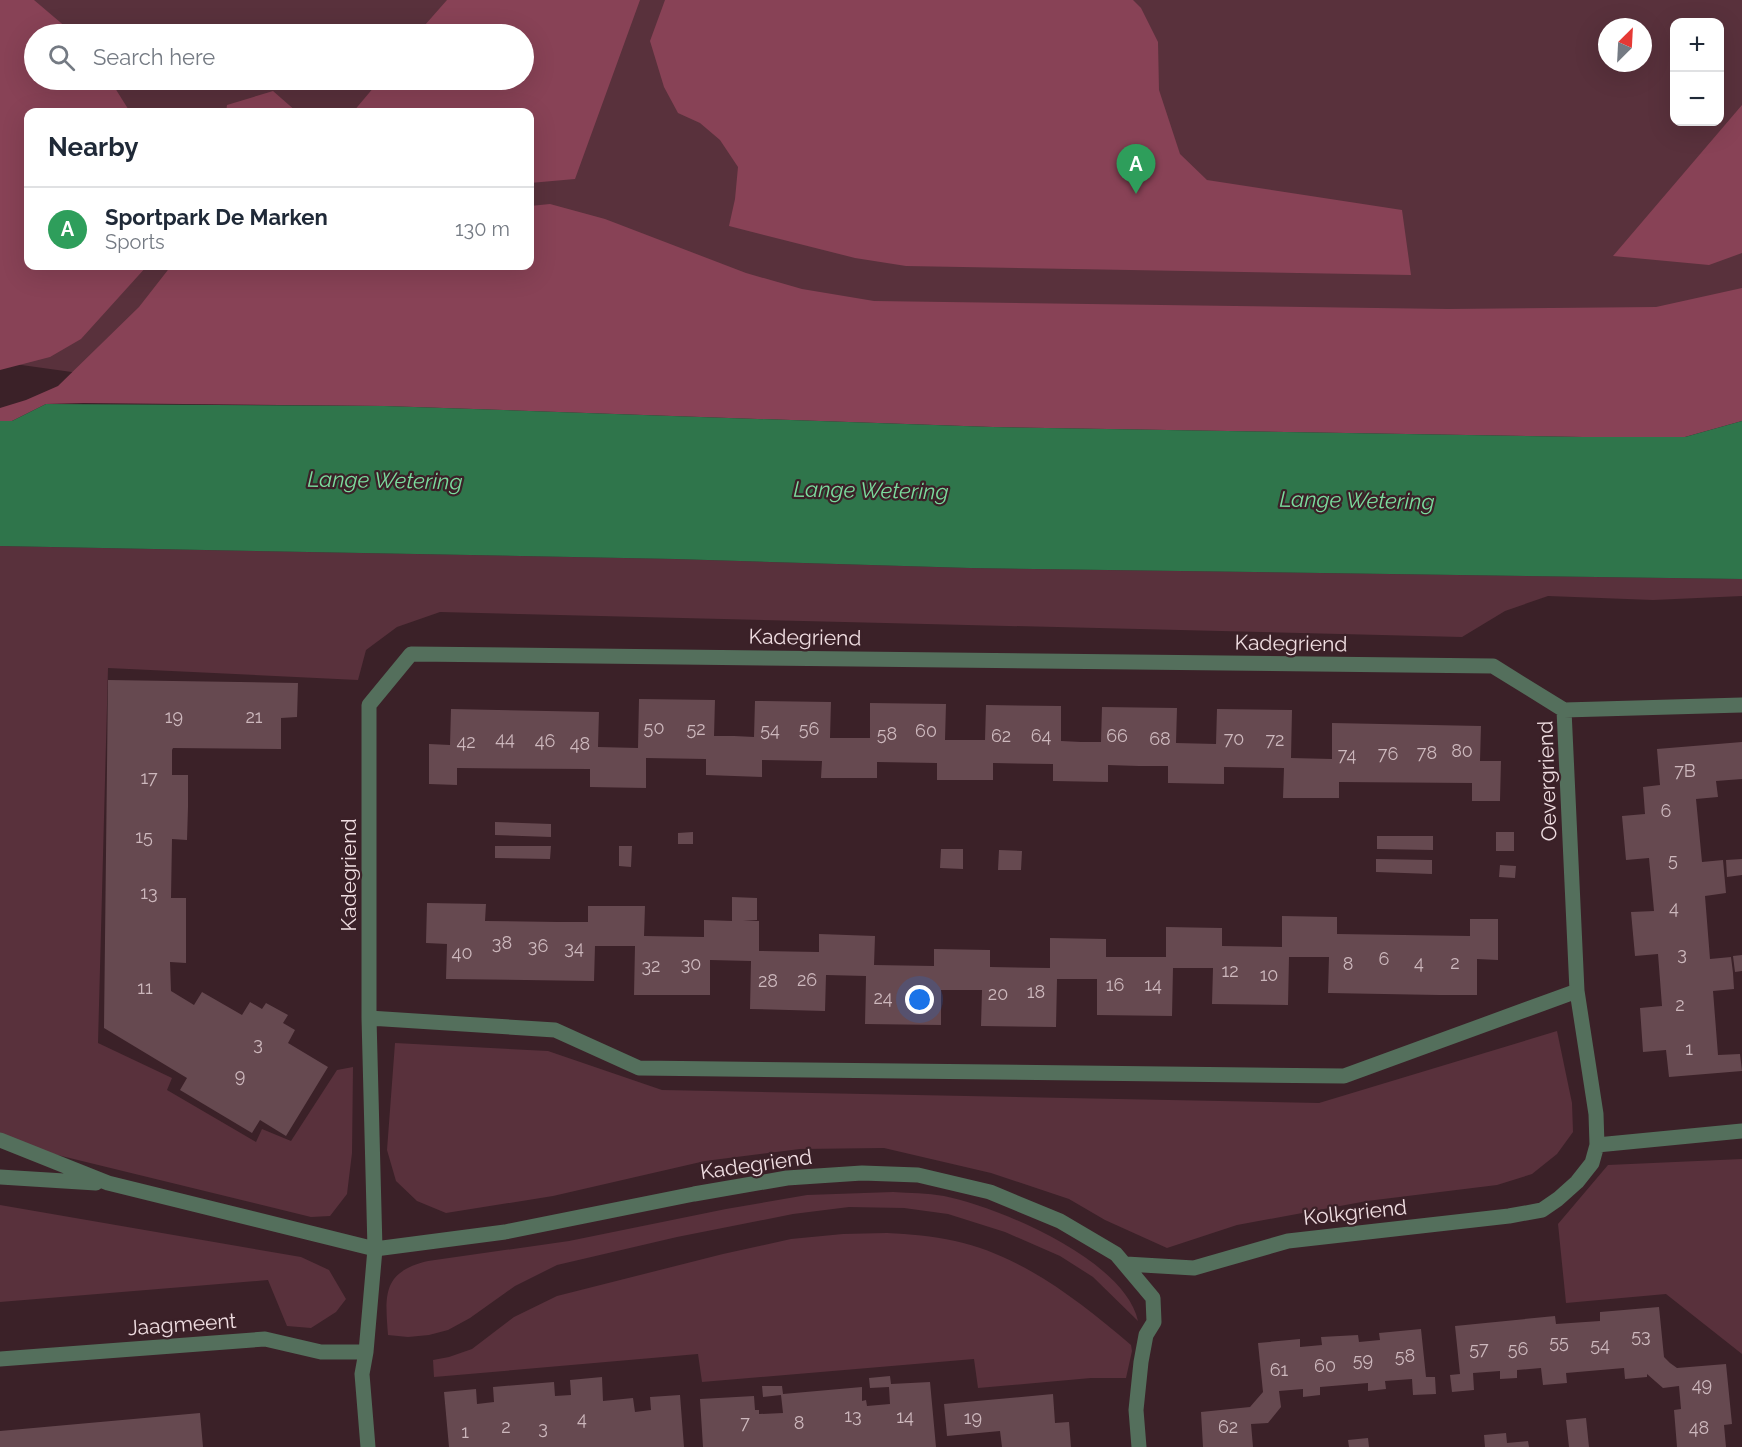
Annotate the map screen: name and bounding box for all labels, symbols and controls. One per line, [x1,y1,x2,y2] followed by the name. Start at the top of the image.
[1598,18,1652,72] north arrow
[1670,18,1724,126] map controls
[1670,18,1724,72] button: +
[24,24,534,90] search box
[45,41,78,74] icon: search
[93,44,215,70] text: Search here
[1670,72,1724,126] button: −
[48,132,138,162] text: Nearby
[1116,144,1156,194] pin: A
[105,204,328,230] text: Sportpark De Marken
[61,217,74,241] text: A
[455,217,510,241] text: 130 m
[105,230,165,254] text: Sports
[307,466,463,494] water label: Lange Wetering
[793,476,949,504] water label: Lange Wetering
[1279,486,1435,514] water label: Lange Wetering
[748,624,862,650] street label: Kadegriend
[1234,630,1348,656] street label: Kadegriend
[165,706,183,727] house number: 19
[245,706,263,727] house number: 21
[644,717,664,738] house number: 50
[686,718,706,739] house number: 52
[799,718,819,739] house number: 56
[760,719,780,740] house number: 54
[915,720,937,741] house number: 60
[1532,720,1562,842] street label: Oevergriend
[877,723,897,744] house number: 58
[991,725,1011,746] house number: 62
[1031,725,1052,746] house number: 64
[1106,725,1128,746] house number: 66
[495,728,515,749] house number: 44
[1149,728,1171,749] house number: 68
[1224,728,1244,749] house number: 70
[1265,729,1285,750] house number: 72
[535,730,555,751] house number: 46
[456,731,476,752] house number: 42
[570,733,590,754] house number: 48
[1451,740,1473,761] house number: 80
[1417,742,1437,763] house number: 78
[1378,743,1398,764] house number: 76
[1338,744,1356,765] house number: 74
[1674,760,1696,781] house number: 7B
[140,767,158,788] house number: 17
[1661,800,1672,821] house number: 6
[336,819,361,931] street label: Kadegriend
[135,826,153,847] house number: 15
[1668,849,1678,870] house number: 5
[140,882,158,903] house number: 13
[1669,897,1679,918] house number: 4
[492,932,512,953] house number: 38
[528,935,548,956] house number: 36
[564,937,584,958] house number: 34
[452,942,472,963] house number: 40
[1677,943,1687,964] house number: 3
[1379,948,1390,969] house number: 6
[1414,952,1424,973] house number: 4
[1450,952,1460,973] house number: 2
[681,953,701,974] house number: 30
[1343,953,1353,974] house number: 8
[642,955,661,976] house number: 32
[1221,960,1239,981] house number: 12
[1260,964,1278,985] house number: 10
[797,969,817,990] house number: 26
[758,970,778,991] house number: 28
[1106,974,1124,995] house number: 16
[1144,974,1162,995] house number: 14
[137,977,153,998] house number: 11
[1027,981,1045,1002] house number: 18
[988,983,1008,1004] house number: 20
[905,985,934,1014] your location
[873,987,893,1008] house number: 24
[1675,994,1685,1015] house number: 2
[253,1033,263,1054] house number: 3
[1685,1038,1693,1059] house number: 1
[235,1065,245,1086] house number: 9
[698,1144,814,1184] street label: Kadegriend
[1302,1194,1408,1230] street label: Kolkgriend
[127,1308,237,1340] street label: Jaagmeent
[1631,1325,1651,1346] house number: 53
[1549,1331,1569,1352] house number: 55
[1590,1334,1610,1355] house number: 54
[1469,1338,1489,1359] house number: 57
[1508,1338,1528,1359] house number: 56
[1395,1345,1415,1366] house number: 58
[1353,1349,1373,1370] house number: 59
[1314,1355,1336,1376] house number: 60
[1270,1359,1289,1380] house number: 61
[1692,1374,1712,1395] house number: 49
[844,1405,862,1426] house number: 13
[896,1406,914,1427] house number: 14
[964,1407,982,1428] house number: 19
[577,1408,587,1429] house number: 4
[740,1412,750,1433] house number: 7
[794,1412,804,1433] house number: 8
[501,1416,511,1437] house number: 2
[1218,1416,1238,1437] house number: 62
[538,1417,548,1438] house number: 3
[1689,1417,1709,1438] house number: 48
[461,1421,469,1442] house number: 1

